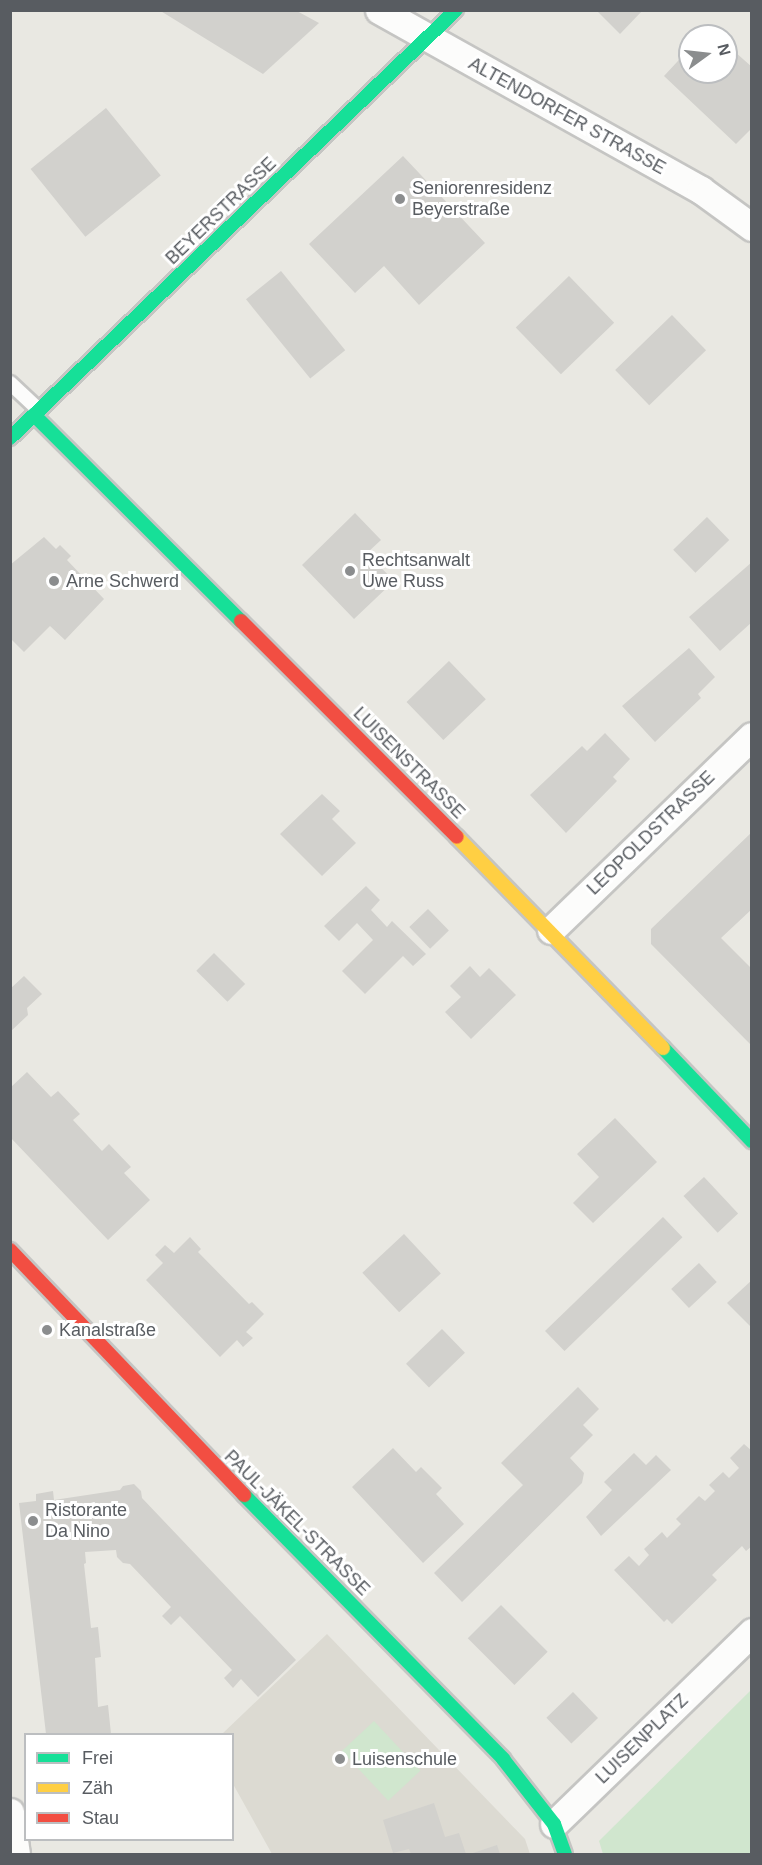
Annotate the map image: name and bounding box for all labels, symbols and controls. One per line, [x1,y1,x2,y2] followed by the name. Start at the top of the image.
[678,24,738,84] north arrow
[714,42,734,58] text: N
[465,53,669,179] street label: ALTENDORFER STRASSE
[161,153,281,269] street label: BEYERSTRASSE
[412,178,552,220] place label: Seniorenresidenz Beyerstraße
[393,192,407,206] marker: Seniorenresidenz Beyerstraße
[362,550,470,592] place label: Rechtsanwalt Uwe Russ
[343,564,357,578] marker: Rechtsanwalt Uwe Russ
[66,570,179,592] place label: Arne Schwerd
[47,574,61,588] marker: Arne Schwerd
[349,703,469,823] street label: LUISENSTRASSE
[583,767,719,899] street label: LEOPOLDSTRASSE
[59,1319,156,1341] place label: Kanalstraße
[40,1323,54,1337] marker: Kanalstraße
[220,1446,374,1600] street label: PAUL-JÄKEL-STRASSE
[45,1500,127,1543] place label: Ristorante Da Nino
[26,1514,40,1528] marker: Ristorante Da Nino
[591,1690,693,1788] street label: LUISENPLATZ
[24,1733,234,1841] legend
[82,1748,113,1768] text: Frei
[352,1748,457,1770] place label: Luisenschule
[333,1752,347,1766] marker: Luisenschule
[82,1778,113,1798] text: Zäh
[82,1808,119,1828] text: Stau

